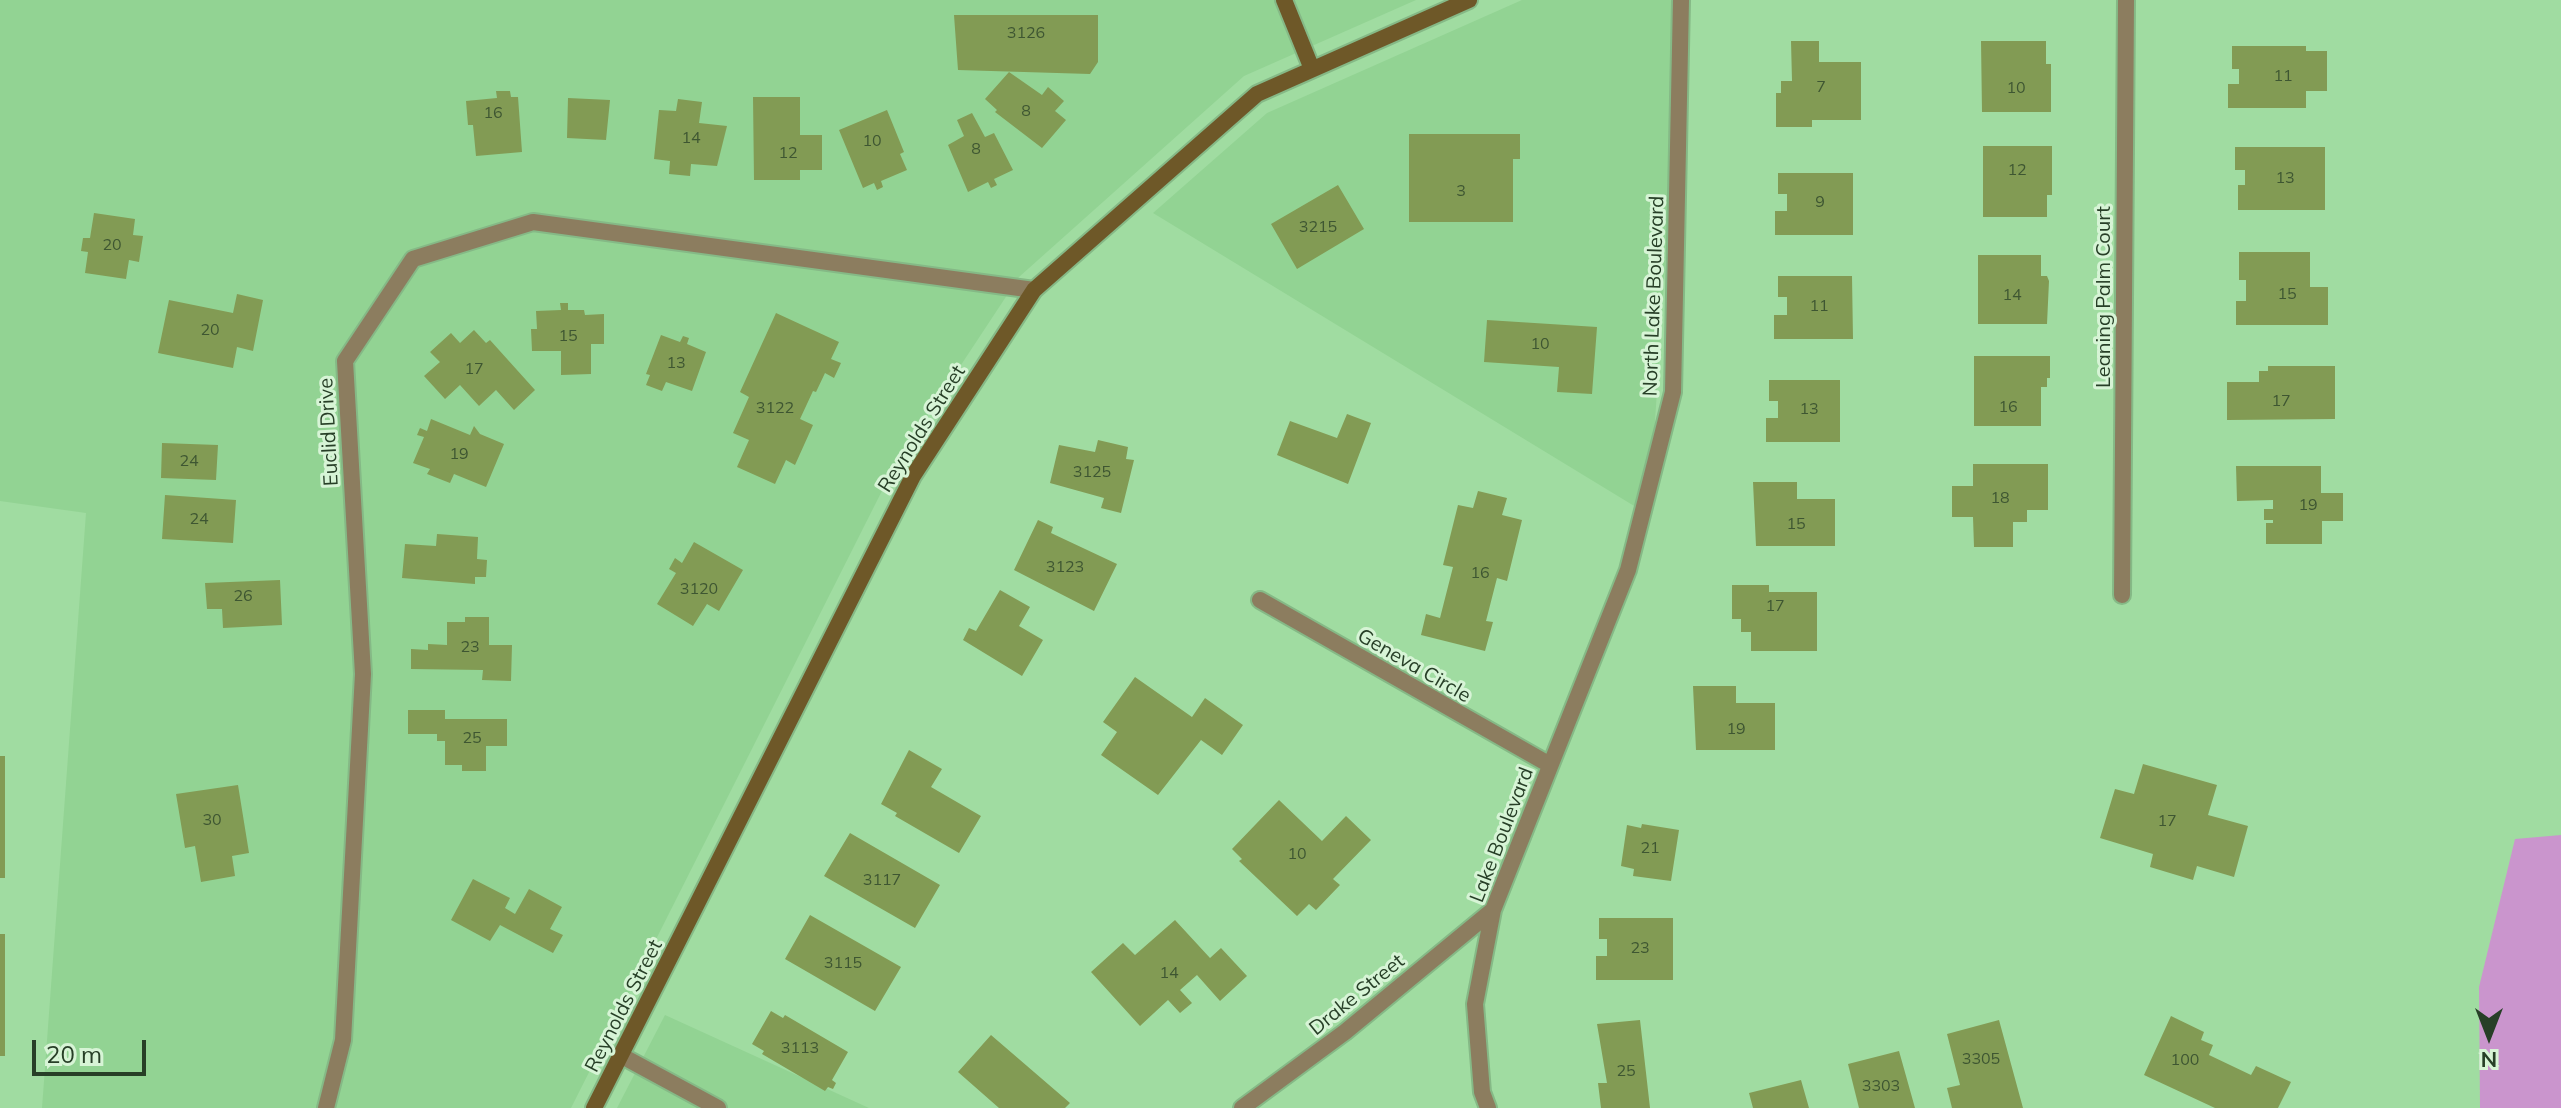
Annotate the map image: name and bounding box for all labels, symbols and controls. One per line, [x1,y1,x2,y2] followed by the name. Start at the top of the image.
[1007,23,1045,43] house number: 3126
[2273,66,2293,86] house number: 11
[1816,77,1826,97] house number: 7
[2006,78,2026,98] house number: 10
[1021,101,1031,121] house number: 8
[483,103,503,123] house number: 16
[681,128,701,148] house number: 14
[862,131,882,151] house number: 10
[971,139,981,159] house number: 8
[778,143,798,163] house number: 12
[2007,160,2027,180] house number: 12
[2275,168,2295,188] house number: 13
[1456,181,1466,201] house number: 3
[1815,192,1825,212] house number: 9
[1639,195,1669,397] street label: North Lake Boulevard
[2092,206,2116,388] street label: Leaning Palm Court
[1299,217,1337,237] house number: 3215
[102,235,122,255] house number: 20
[2277,284,2297,304] house number: 15
[2002,285,2022,305] house number: 14
[1809,296,1829,316] house number: 11
[200,320,220,340] house number: 20
[558,326,578,346] house number: 15
[1530,334,1550,354] house number: 10
[666,353,686,373] house number: 13
[464,359,484,379] house number: 17
[873,361,971,497] street label: Reynolds Street
[314,377,344,487] street label: Euclid Drive
[2271,391,2291,411] house number: 17
[1998,397,2018,417] house number: 16
[756,398,794,418] house number: 3122
[1799,399,1819,419] house number: 13
[449,444,469,464] house number: 19
[179,451,199,471] house number: 24
[1073,462,1111,482] house number: 3125
[1990,488,2010,508] house number: 18
[2298,495,2318,515] house number: 19
[189,509,209,529] house number: 24
[1786,514,1806,534] house number: 15
[1046,557,1084,577] house number: 3123
[1470,563,1490,583] house number: 16
[680,579,718,599] house number: 3120
[233,586,253,606] house number: 26
[1765,596,1785,616] house number: 17
[1353,624,1475,708] street label: Geneva Circle
[460,637,480,657] house number: 23
[1726,719,1746,739] house number: 19
[462,728,482,748] house number: 25
[1465,764,1539,906] street label: Lake Boulevard
[202,810,222,830] house number: 30
[2157,811,2177,831] house number: 17
[1640,838,1660,858] house number: 21
[1287,844,1307,864] house number: 10
[863,870,901,890] house number: 3117
[580,936,668,1076] street label: Reynolds Street
[1630,938,1650,958] house number: 23
[1305,949,1409,1041] street label: Drake Street
[824,953,862,973] house number: 3115
[1159,963,1179,983] house number: 14
[2449,996,2529,1076] north arrow
[36,1024,150,1074] scale bar
[781,1038,819,1058] house number: 3113
[46,1039,102,1069] text: 20 m
[2481,1046,2497,1074] text: N
[1962,1049,2000,1069] house number: 3305
[2171,1050,2199,1070] house number: 100
[1616,1061,1636,1081] house number: 25
[1862,1076,1900,1096] house number: 3303

